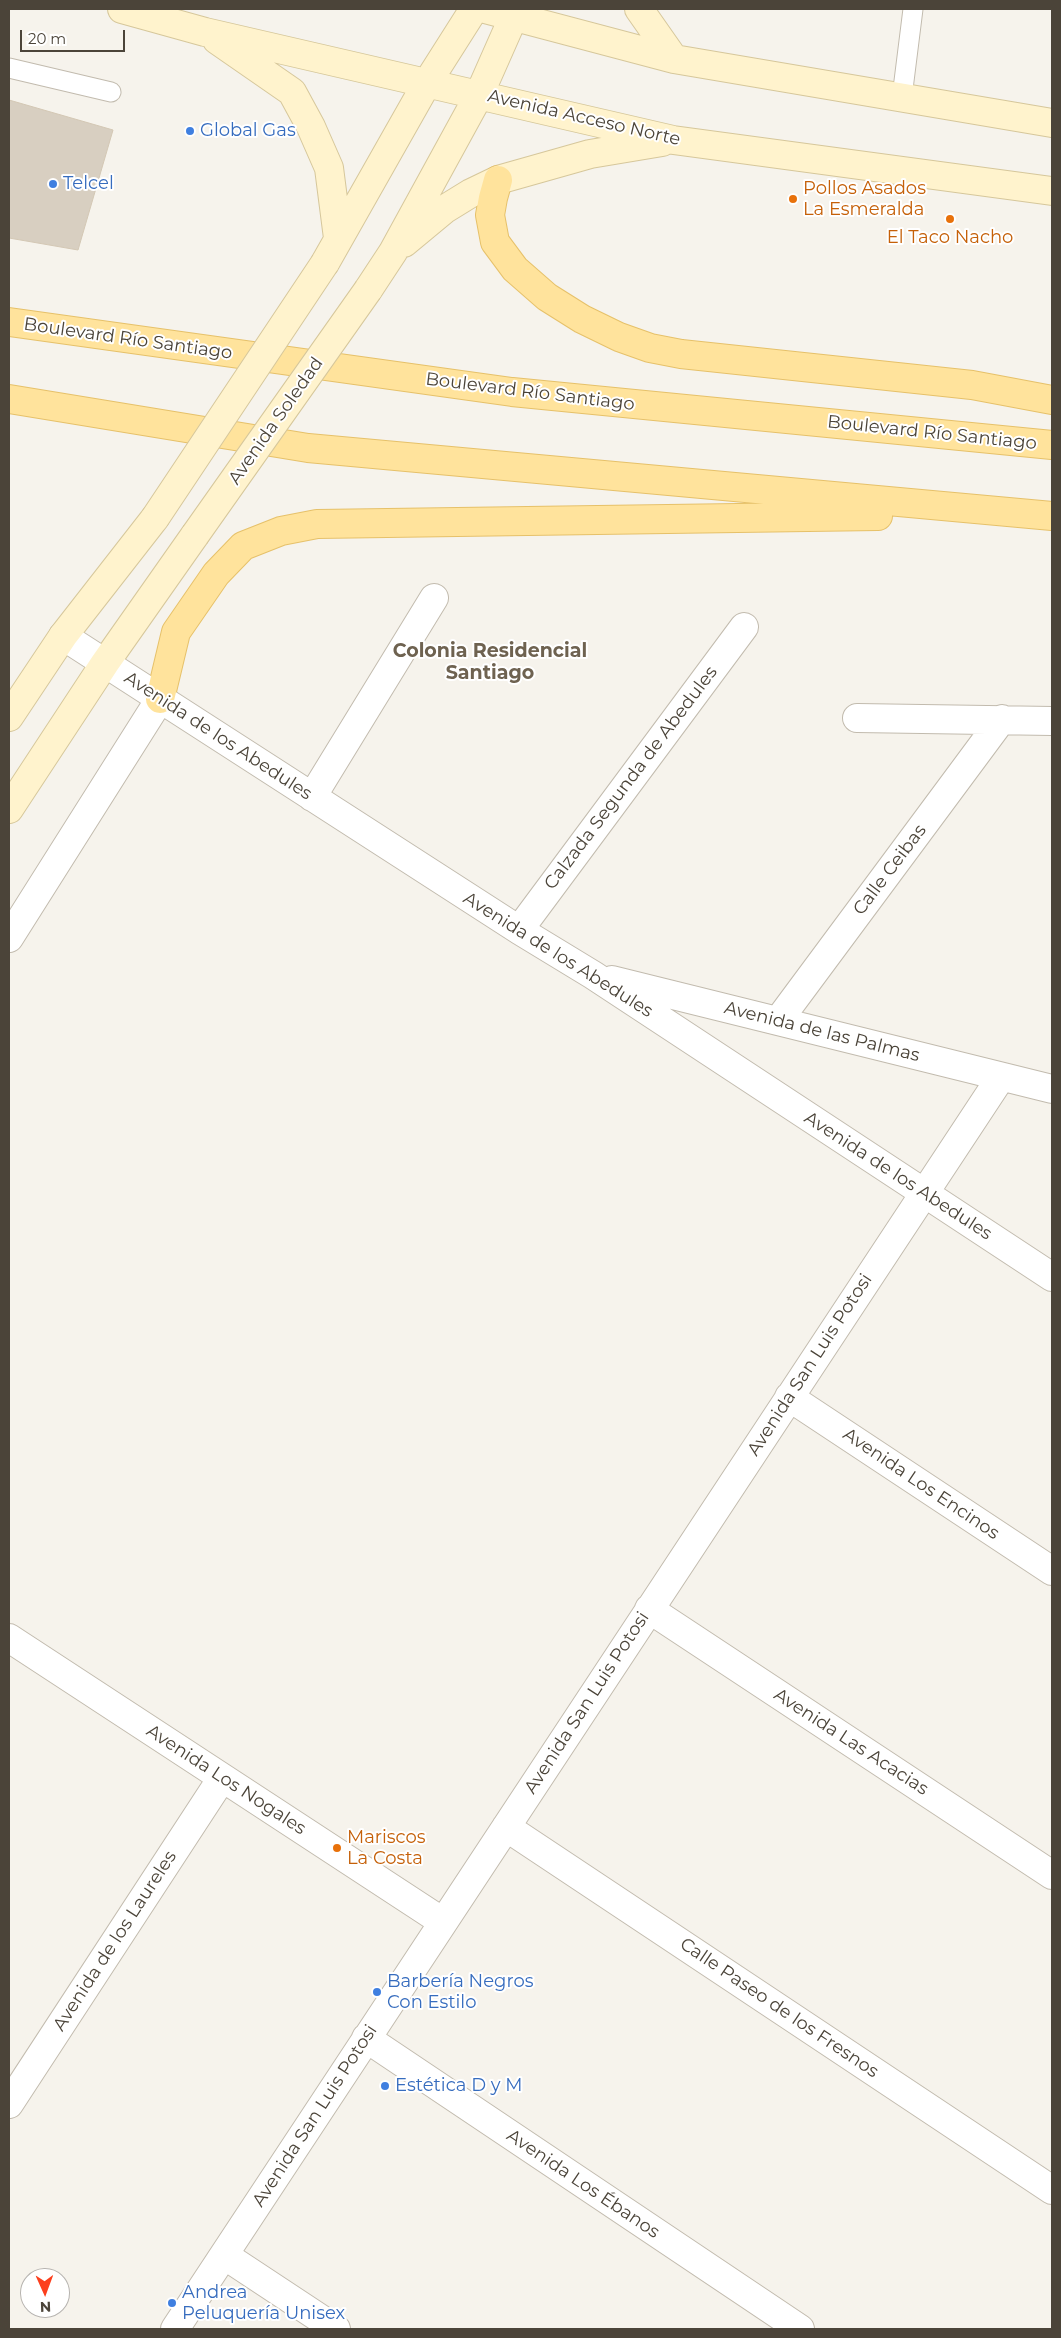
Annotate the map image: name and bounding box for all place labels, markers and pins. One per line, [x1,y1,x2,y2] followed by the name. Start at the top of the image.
[200,120,296,142] place label: Global Gas
[184,125,196,137] marker: Global Gas
[63,173,114,195] place label: Telcel
[47,178,59,190] marker: Telcel
[803,178,926,220] place label: Pollos Asados La Esmeralda
[787,193,799,205] marker: Pollos Asados La Esmeralda
[944,213,956,225] marker: El Taco Nacho
[887,227,1013,249] place label: El Taco Nacho
[347,1827,426,1870] place label: Mariscos La Costa
[331,1842,343,1854] marker: Mariscos La Costa
[387,1971,533,2014] place label: Barbería Negros Con Estilo
[371,1986,383,1998] marker: Barbería Negros Con Estilo
[395,2075,522,2097] place label: Estética D y M
[379,2080,391,2092] marker: Estética D y M
[182,2282,345,2324] place label: Andrea Peluquería Unisex
[166,2297,178,2309] marker: Andrea Peluquería Unisex

